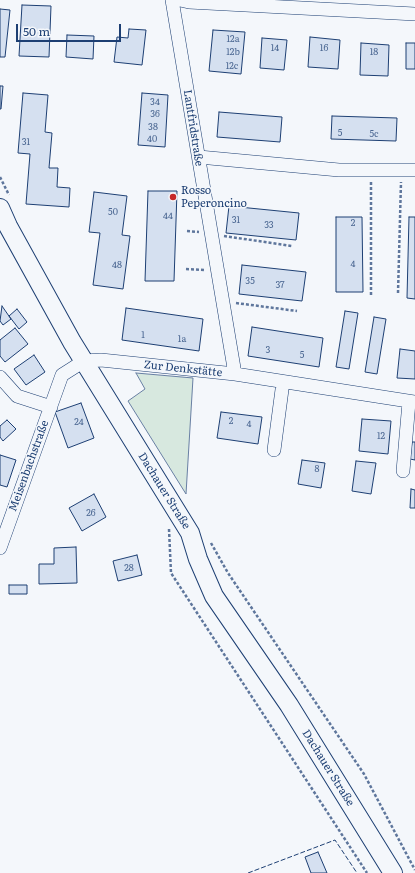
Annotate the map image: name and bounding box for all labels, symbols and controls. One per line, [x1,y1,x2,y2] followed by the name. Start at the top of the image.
[18,16,123,42] scale bar
[23,22,50,40] text: 50 m
[226,34,240,44] house number: 12a
[271,43,279,53] house number: 14
[320,43,328,53] house number: 16
[226,47,240,57] house number: 12b
[370,47,378,57] house number: 18
[226,61,238,71] house number: 12c
[180,89,206,167] street label: Lantfridstraße
[150,97,160,107] house number: 34
[150,109,160,119] house number: 36
[148,122,158,132] house number: 38
[338,128,342,138] house number: 5
[369,129,379,139] house number: 5c
[147,134,157,144] house number: 40
[22,137,30,147] house number: 31
[181,184,247,210] place label: Rosso Peperoncino
[168,192,178,202] marker: Rosso Peperoncino
[108,207,118,217] house number: 50
[163,211,173,221] house number: 44
[232,215,240,225] house number: 31
[351,218,355,228] house number: 2
[264,220,274,230] house number: 33
[351,259,355,269] house number: 4
[112,260,122,270] house number: 48
[245,276,255,286] house number: 35
[275,280,285,290] house number: 37
[141,330,145,340] house number: 1
[178,334,186,344] house number: 1a
[266,345,270,355] house number: 3
[300,350,304,360] house number: 5
[143,358,223,380] street label: Zur Denkstätte
[229,416,233,426] house number: 2
[74,417,84,427] house number: 24
[6,419,52,513] street label: Meisenbachstraße
[247,419,251,429] house number: 4
[377,431,385,441] house number: 12
[135,450,193,532] street label: Dachauer Straße
[315,464,319,474] house number: 8
[86,508,96,518] house number: 26
[124,563,134,573] house number: 28
[299,727,357,809] street label: Dachauer Straße

